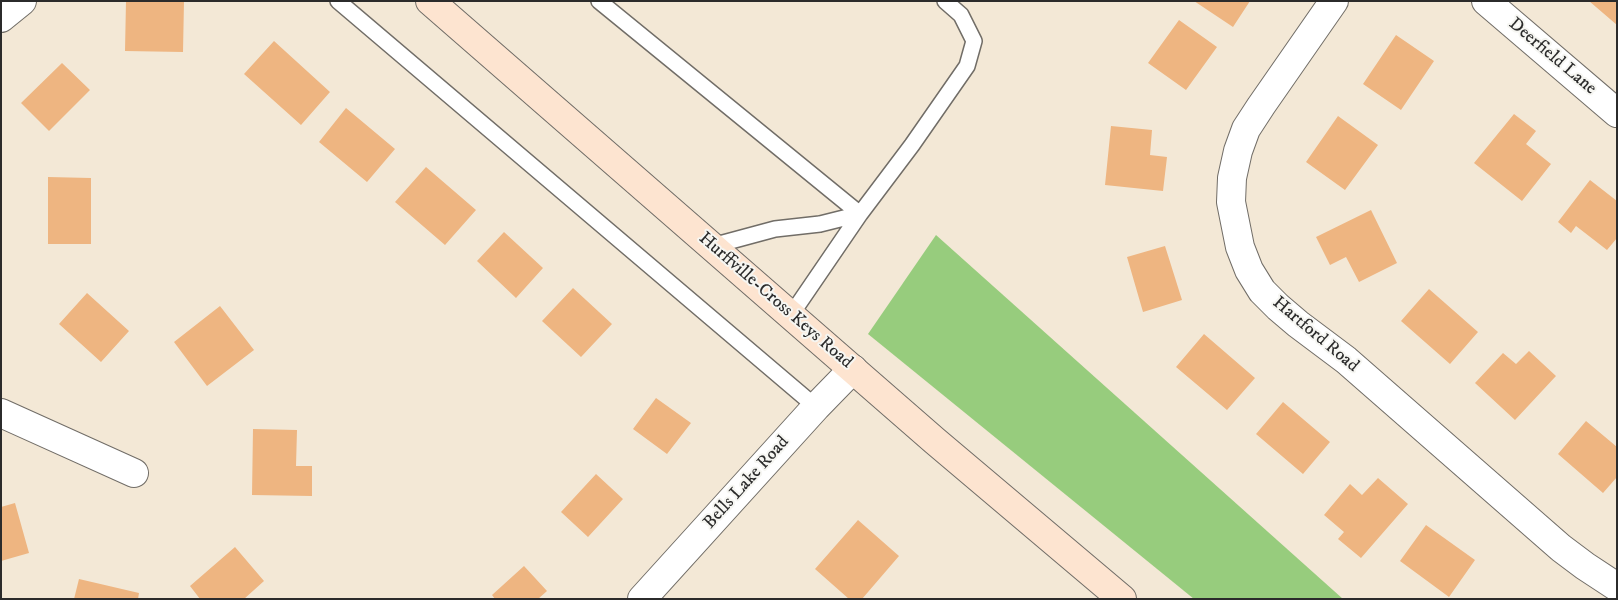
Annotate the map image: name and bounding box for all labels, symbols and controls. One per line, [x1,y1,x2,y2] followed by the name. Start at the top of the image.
[1504,14,1600,100] street label: Deerfield Lane
[694,228,856,374] street label: Hurffville-Cross Keys Road
[1267,293,1363,377] street label: Hartford Road
[700,432,794,534] street label: Bells Lake Road

